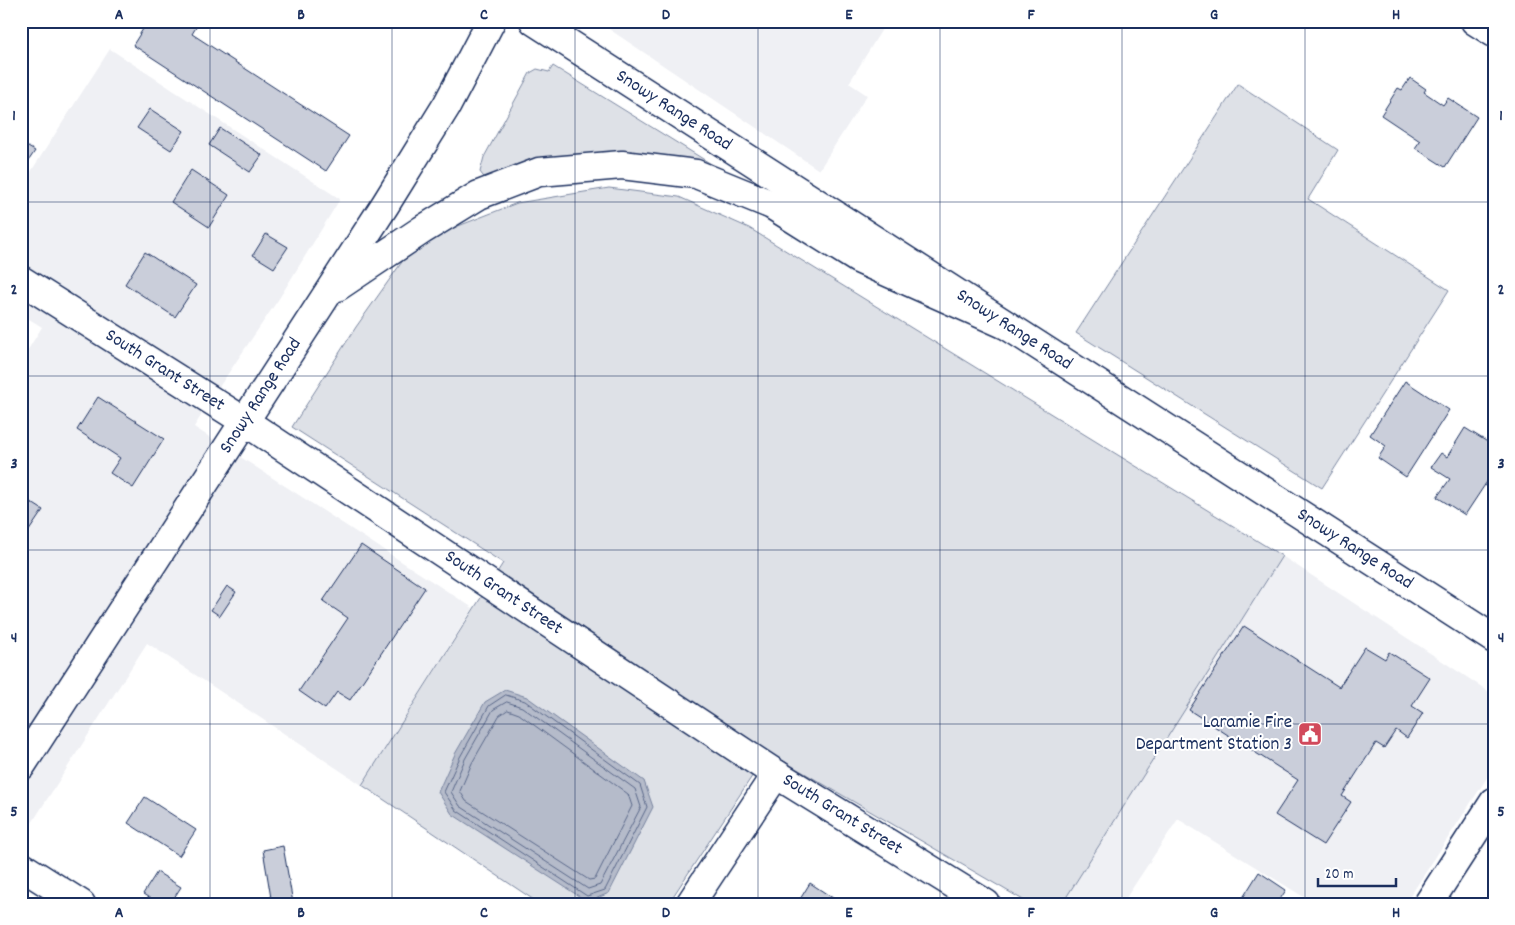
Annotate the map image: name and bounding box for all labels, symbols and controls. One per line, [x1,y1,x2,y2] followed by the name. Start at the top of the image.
[115,4,124,27] text: A
[297,4,305,27] text: B
[480,4,488,27] text: C
[662,4,671,27] text: D
[845,4,853,27] text: E
[1027,4,1035,27] text: F
[1210,4,1218,27] text: G
[1392,4,1400,27] text: H
[610,63,737,158] street label: Snowy Range Road
[12,105,16,128] text: 1
[1499,105,1503,128] text: 1
[11,279,18,302] text: 2
[1498,279,1505,302] text: 2
[951,283,1078,378] street label: Snowy Range Road
[100,323,230,419] street label: South Grant Street
[213,333,309,459] street label: Snowy Range Road
[10,453,18,476] text: 3
[1497,453,1505,476] text: 3
[1291,502,1418,597] street label: Snowy Range Road
[439,544,568,642] street label: South Grant Street
[11,627,17,650] text: 4
[1498,627,1504,650] text: 4
[1136,710,1292,759] place label: Laramie Fire Department Station 3
[1297,721,1323,747] public building icon: Laramie Fire Department Station 3
[777,767,907,862] street label: South Grant Street
[10,801,18,824] text: 5
[1497,801,1505,824] text: 5
[1318,855,1395,887] scale bar
[1325,864,1353,886] text: 20 m
[115,902,124,925] text: A
[297,902,305,925] text: B
[480,902,488,925] text: C
[662,902,671,925] text: D
[845,902,853,925] text: E
[1027,902,1035,925] text: F
[1210,902,1218,925] text: G
[1392,902,1400,925] text: H

